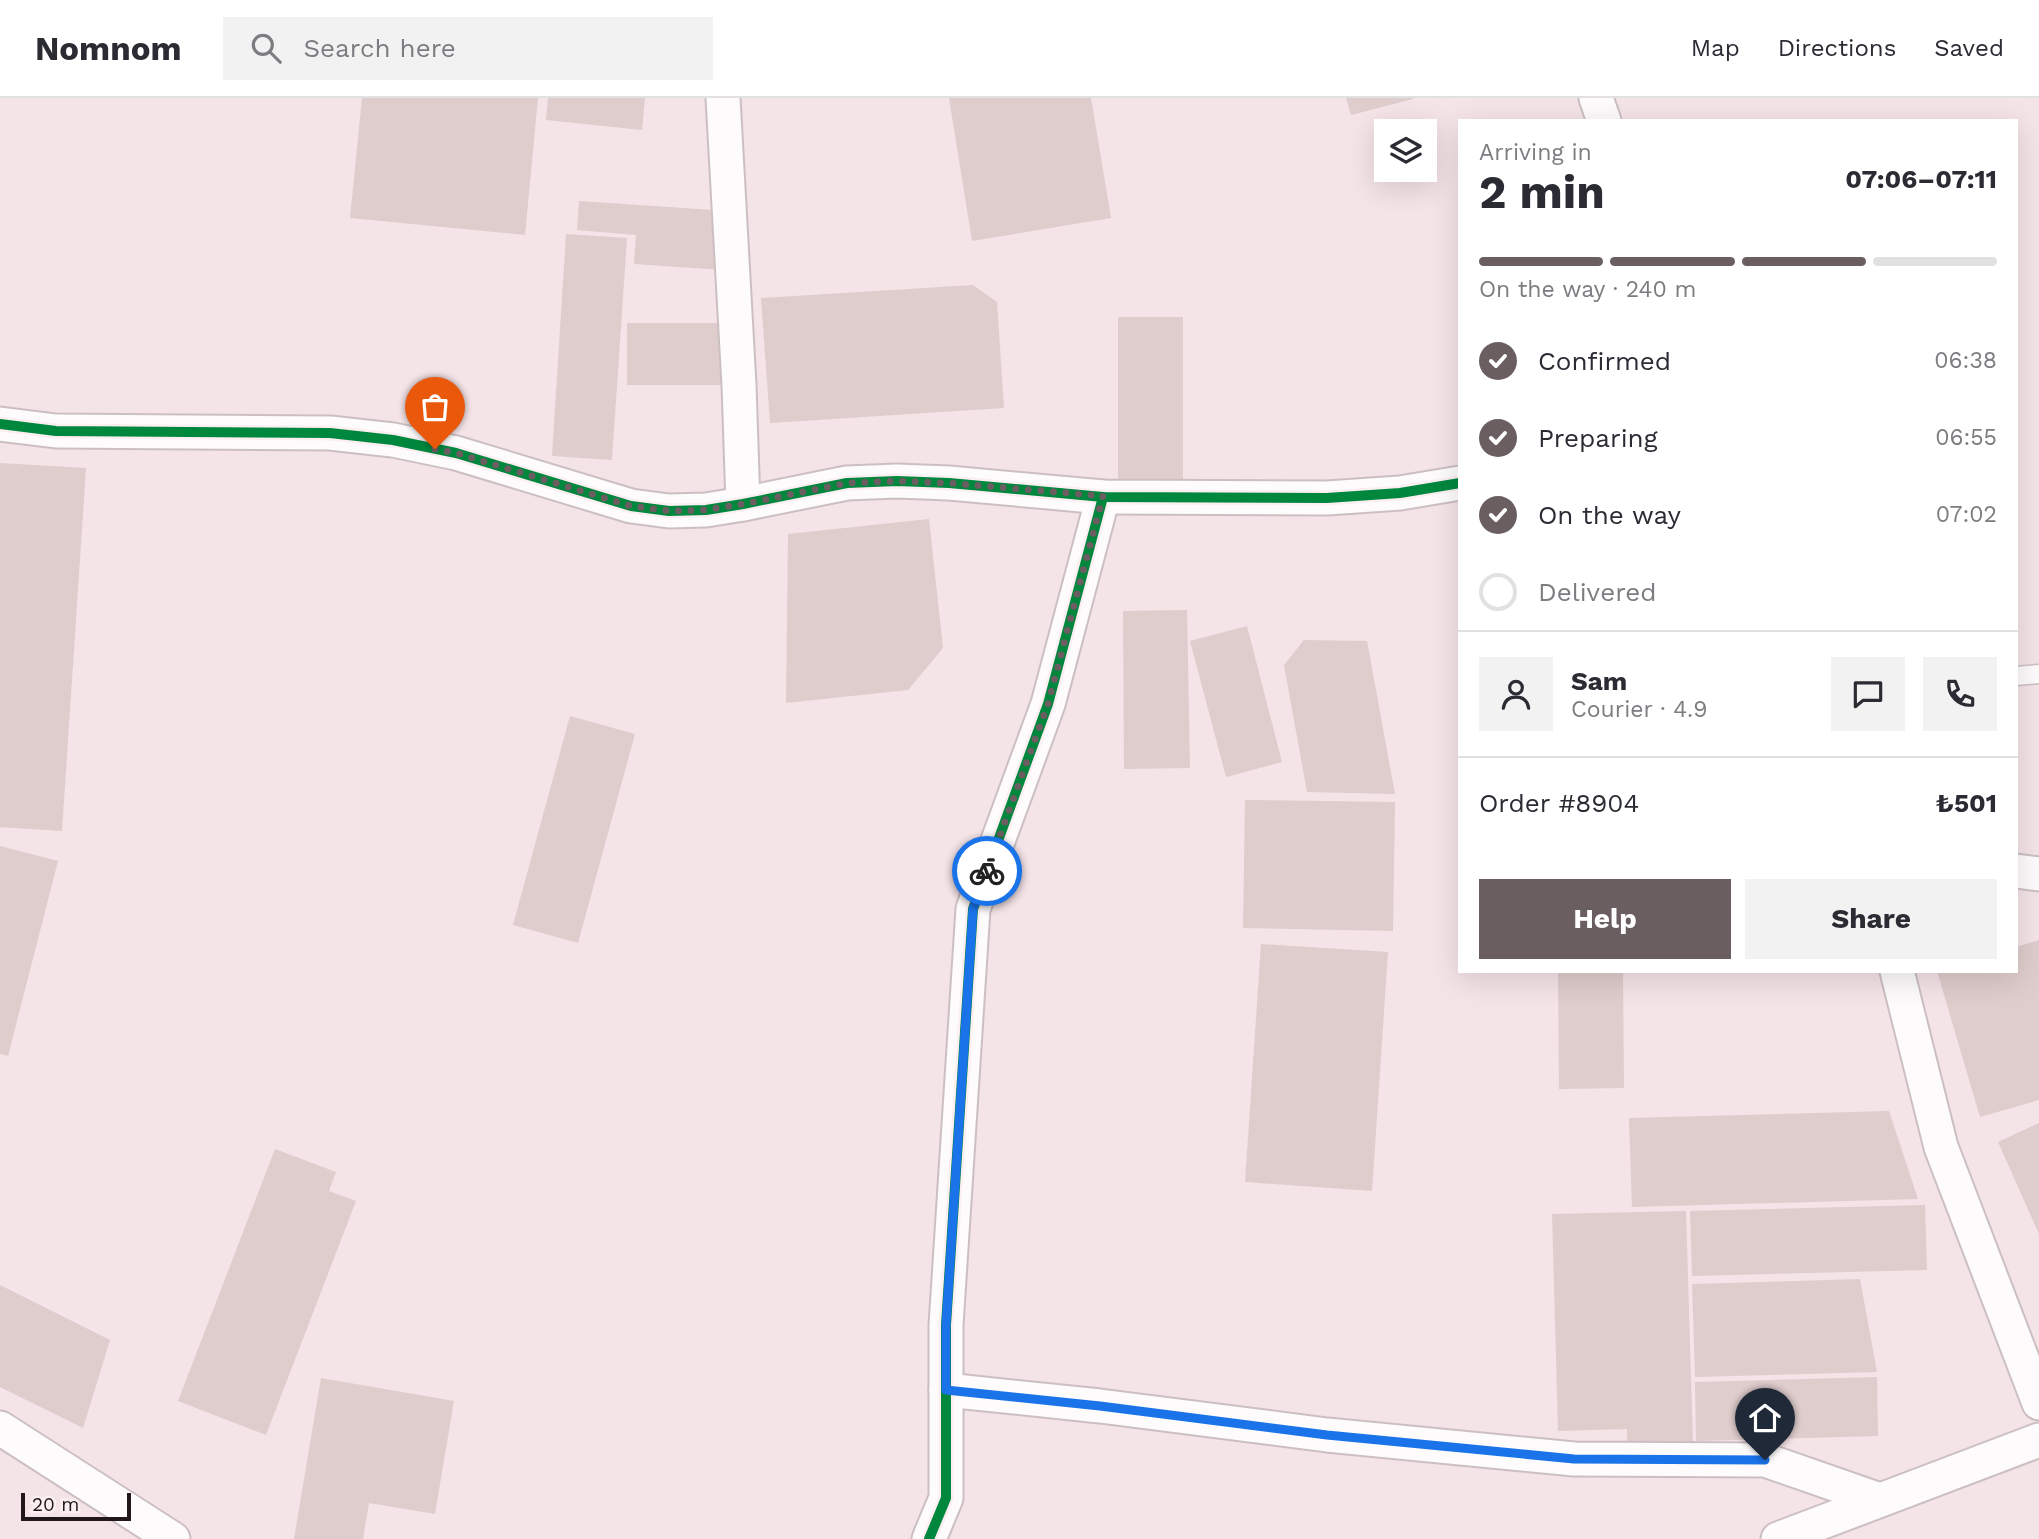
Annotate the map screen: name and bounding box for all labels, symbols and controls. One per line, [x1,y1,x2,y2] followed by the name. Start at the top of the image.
[223,17,713,80] search box
[35,29,181,68] text: Nomnom
[247,29,285,67] icon: search
[303,33,456,63] text: Search here
[1691,34,1740,62] text: Map
[1778,34,1896,62] text: Directions
[1934,34,2004,62] text: Saved
[1374,119,1437,182] map controls
[1374,119,1437,182] button: layers
[1479,139,1592,166] text: Arriving in
[1845,164,1997,194] text: 07:06–07:11
[1479,165,1605,219] text: 2 min
[1479,276,1697,303] text: On the way · 240 m
[1479,342,1517,380] icon: check
[1538,346,1671,376] text: Confirmed
[1934,347,1997,374] text: 06:38
[405,377,465,449] pin
[416,388,454,426] icon: bag
[1479,419,1517,457] icon: check
[1538,423,1658,453] text: Preparing
[1935,424,1997,451] text: 06:55
[1479,496,1517,534] icon: check
[1538,500,1681,530] text: On the way
[1936,501,1997,528] text: 07:02
[1538,577,1657,607] text: Delivered
[1479,657,1553,731] button: person
[1831,657,1905,731] button: chat
[1923,657,1997,731] button: phone
[1571,666,1627,696] text: Sam
[1571,696,1707,723] text: Courier · 4.9
[1479,788,1639,818] text: Order #8904
[1935,788,1997,818] text: ₺501
[952,836,1022,906] courier
[968,852,1006,890] icon: bike
[1479,879,1731,959] button: Help
[1745,879,1997,959] button: Share
[1735,1388,1795,1460] pin
[1746,1399,1784,1437] icon: home
[21,1490,131,1522] scale bar
[32,1493,79,1516] text: 20 m

